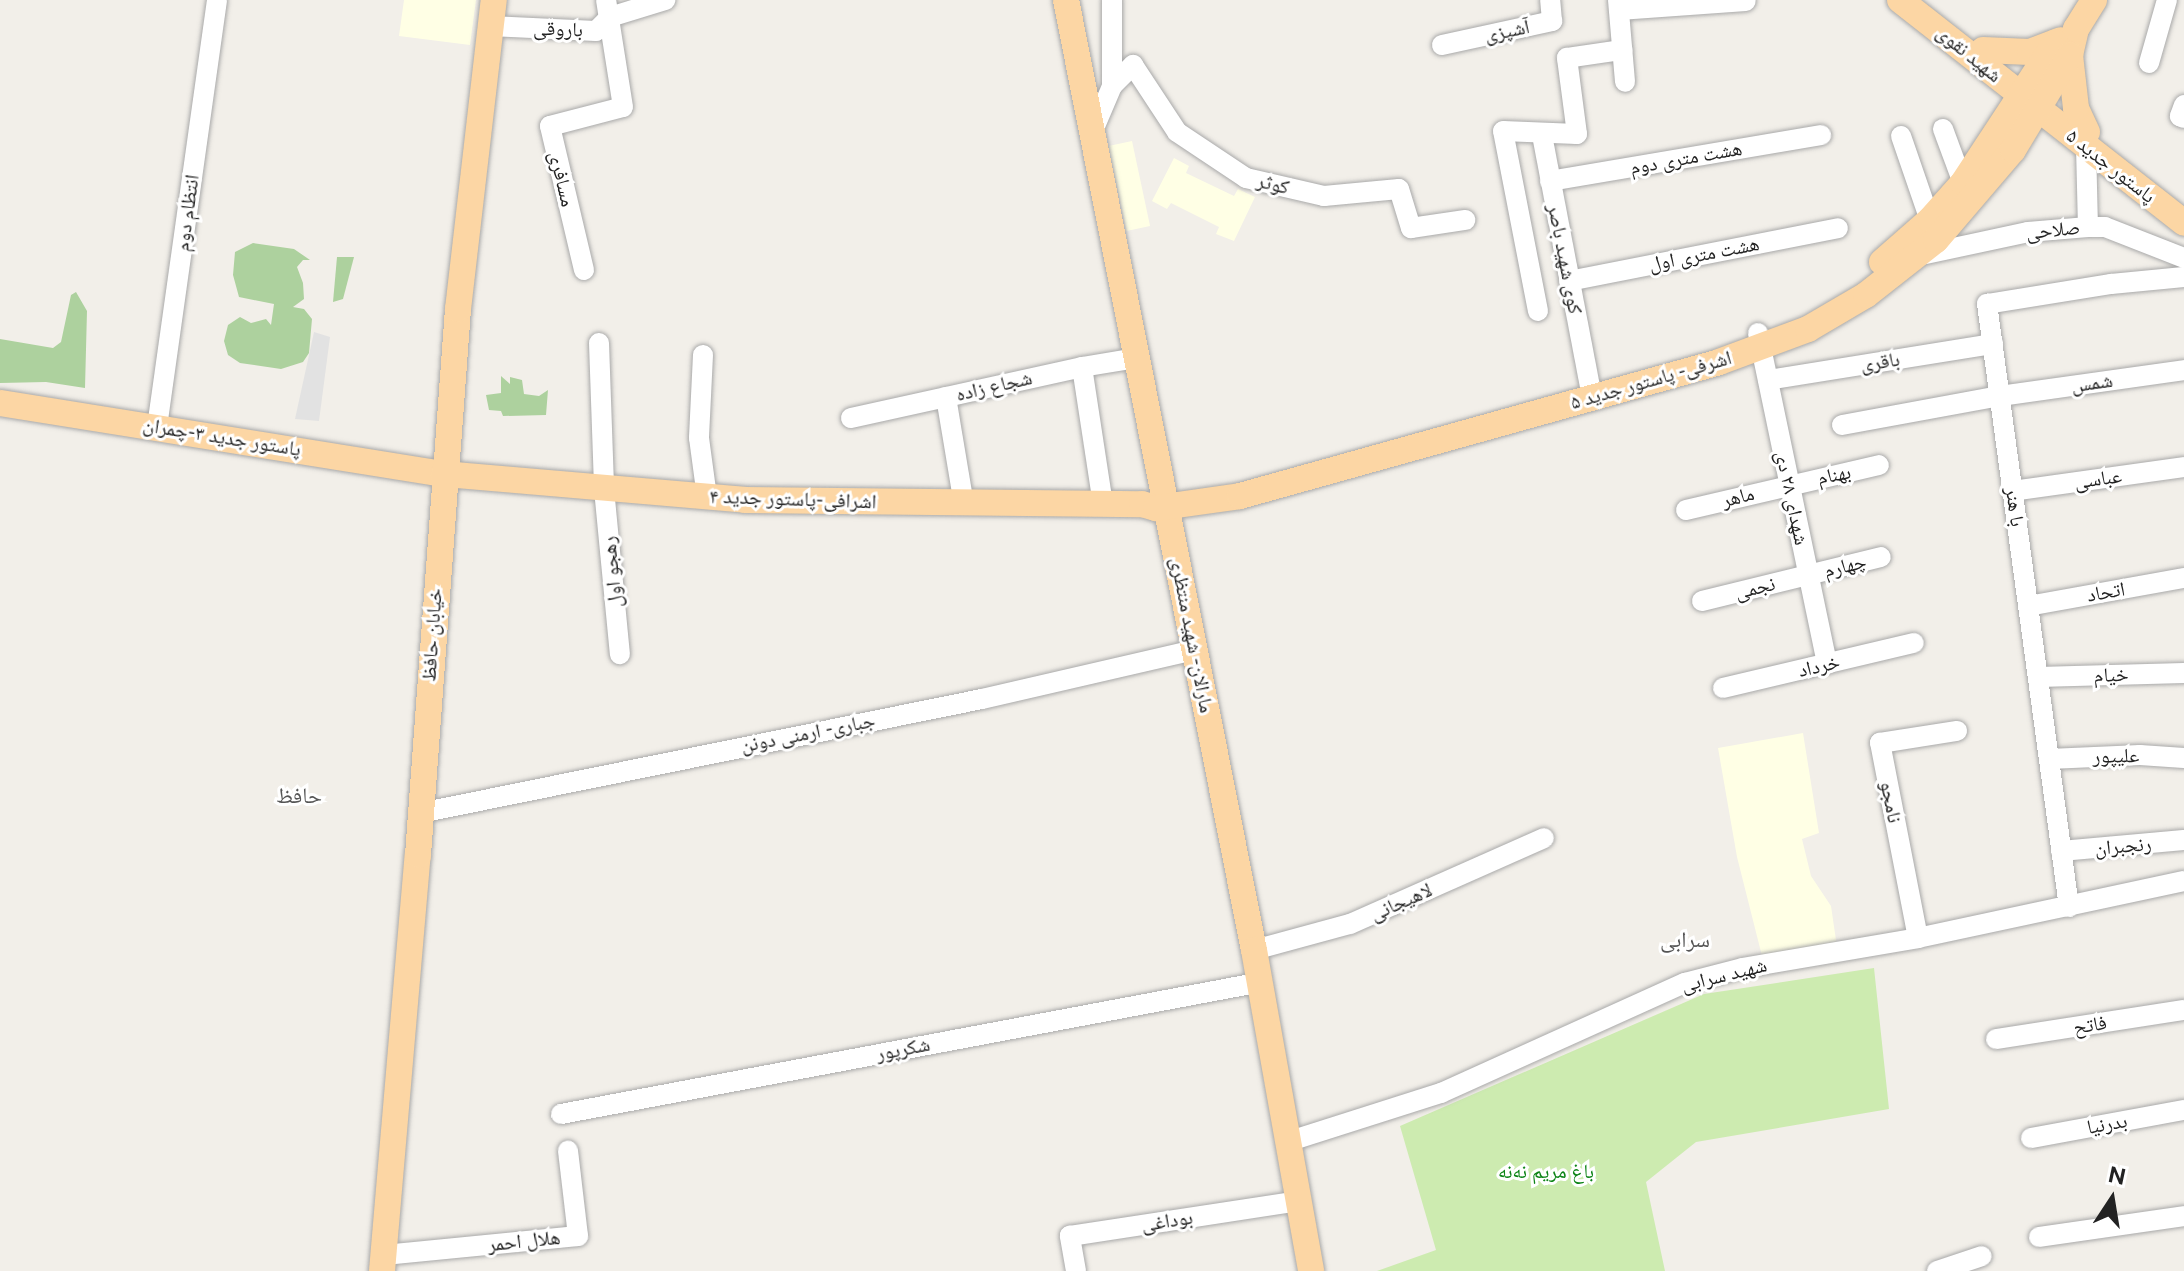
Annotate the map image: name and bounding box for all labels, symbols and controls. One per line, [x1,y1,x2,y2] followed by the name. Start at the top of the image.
[1482,15,1532,47] street label: آشپزی
[533,16,583,42] street label: باروقی
[1931,20,2007,88] street label: شهید نقوی
[2062,124,2160,208] street label: پاستور جدید ۵
[1628,136,1744,180] street label: هشت متری دوم
[544,149,580,209] street label: مسافری
[1254,168,1292,200] street label: کوثر
[170,173,204,253] street label: انتظام دوم
[1543,202,1587,316] street label: کوی شهید باصر
[2025,215,2081,245] street label: صلاحی
[1647,232,1761,276] street label: هشت متری اول
[1565,345,1737,415] street label: اشرفی - پاستور جدید ۵
[1859,347,1901,377] street label: باقری
[954,366,1034,406] street label: شجاع زاده
[2070,368,2114,398] street label: شمس
[141,413,303,461] street label: پاستور جدید ۳-چمران
[1770,449,1814,547] street label: شهدای ۲۸ دی
[1815,460,1853,490] street label: بهنام
[2073,464,2123,494] street label: عباسی
[1719,481,1757,513] street label: ماهر
[709,484,877,514] street label: اشرافی-پاستور جدید ۴
[2000,486,2030,528] street label: با هنر
[596,535,628,609] street label: رهجو اول
[1821,549,1869,583] street label: چهارم
[1165,552,1219,718] street label: مارالان - شهید منتظری
[1732,571,1778,605] street label: نجمی
[2085,577,2127,607] street label: اتحاد
[417,587,447,683] street label: خیابان حافظ
[1796,650,1842,682] street label: خرداد
[2093,662,2129,688] street label: خیام
[736,708,880,758] street label: جباری - ارمنی دونن
[2093,744,2139,768] street label: علیپور
[1875,779,1907,825] street label: نامجو
[276,783,322,809] district label: حافظ
[2094,832,2152,860] street label: رنجبران
[1366,878,1436,926] street label: لاهیجانی
[1660,927,1710,953] district label: سرابی
[1679,953,1769,997] street label: شهید سرابی
[2072,1011,2108,1039] street label: فاتح
[874,1032,932,1066] street label: شکرپور
[2085,1109,2129,1139] street label: بدرنیا
[1498,1159,1594,1183] park label: باغ مریم نه‌نه
[2072,1159,2152,1239] north arrow
[2106,1161,2128,1190] text: N
[1140,1205,1194,1237] street label: بوداغی
[486,1225,562,1257] street label: هلال احمر

